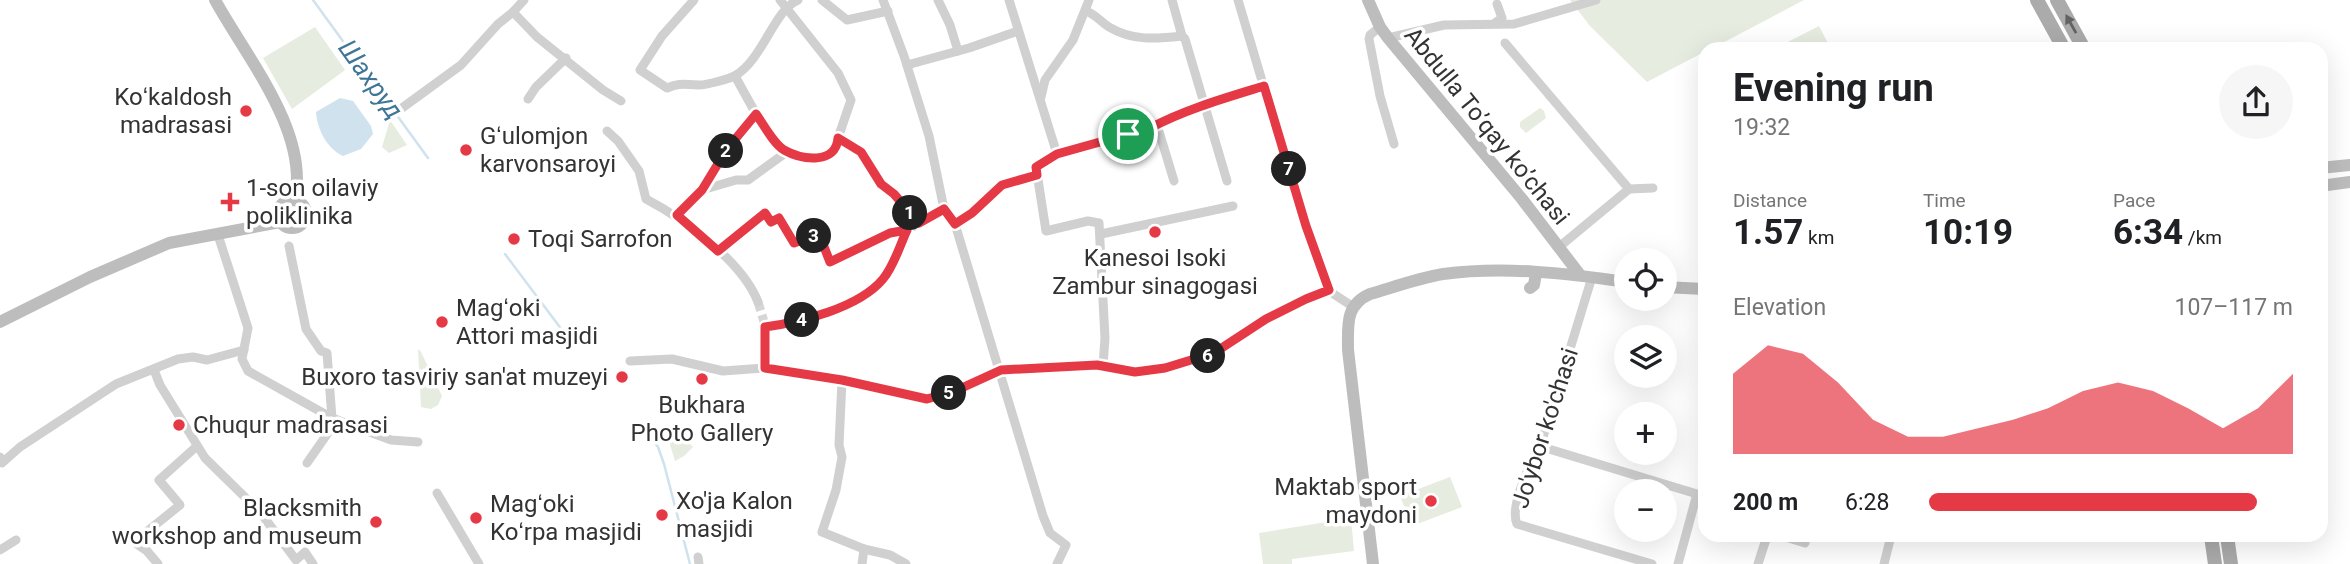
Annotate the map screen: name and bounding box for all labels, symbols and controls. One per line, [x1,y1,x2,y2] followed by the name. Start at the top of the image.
[2065,15,2077,34] one-way arrow
[1399,22,1575,230] street label: Abdulla To’qay ko’chasi
[332,34,410,124] water label: Шахруд
[2219,65,2293,139] button: share
[1733,66,1934,110] text: Evening run
[114,83,232,139] place label: Koʻkaldosh madrasasi
[238,103,254,119] marker: Koʻkaldosh madrasasi
[1098,104,1158,164] pin
[1733,114,1790,141] text: 19:32
[1109,115,1147,153] icon: arrive
[480,122,616,178] place label: Gʻulomjon karvonsaroyi
[708,134,744,168] pin: 2
[720,139,731,162] text: 2
[458,142,474,158] marker: Gʻulomjon karvonsaroyi
[1272,152,1306,186] pin: 7
[1283,157,1294,180] text: 7
[246,174,379,230] place label: 1-son oilaviy poliklinika
[1733,189,1807,212] text: Distance
[1923,189,1966,212] text: Time
[2113,189,2155,212] text: Pace
[220,192,240,212] marker: 1-son oilaviy poliklinika
[892,196,928,230] pin: 1
[904,201,915,224] text: 1
[1733,212,1803,253] text: 1.57
[1923,212,2013,253] text: 10:19
[2113,212,2183,253] text: 6:34
[796,218,832,254] pin: 3
[808,224,819,247] text: 3
[1147,224,1163,240] marker: Kanesoi Isoki Zambur sinagogasi
[528,225,673,253] place label: Toqi Sarrofon
[1803,226,1834,249] text: km
[2183,226,2222,249] text: /km
[506,231,522,247] marker: Toqi Sarrofon
[1052,244,1258,300] place label: Kanesoi Isoki Zambur sinagogasi
[1614,248,1677,542] map controls
[1614,248,1677,311] button: locate
[456,294,598,350] place label: Magʻoki Attori masjidi
[1733,294,1826,321] text: Elevation
[2174,294,2293,321] text: 107–117 m
[784,302,820,338] pin: 4
[796,308,807,331] text: 4
[434,314,450,330] marker: Magʻoki Attori masjidi
[1614,325,1677,388] button: layers
[1190,338,1226,374] pin: 6
[1202,344,1213,367] text: 6
[1506,344,1584,512] street label: Jo'ybor ko'chasi
[301,363,608,391] place label: Buxoro tasviriy san'at muzeyi
[614,369,630,385] marker: Buxoro tasviriy san'at muzeyi
[694,371,710,387] marker: Bukhara Photo Gallery
[932,376,967,410] pin: 5
[943,381,954,404] text: 5
[631,391,774,447] place label: Bukhara Photo Gallery
[1614,402,1677,465] button: +
[193,411,388,439] place label: Chuqur madrasasi
[171,417,187,433] marker: Chuqur madrasasi
[1274,473,1417,529] place label: Maktab sport maydoni
[1614,479,1677,542] button: −
[676,487,793,543] place label: Xo'ja Kalon masjidi
[1733,489,1798,516] text: 200 m
[1845,489,1889,516] text: 6:28
[490,490,642,546] place label: Magʻoki Koʻrpa masjidi
[1423,493,1439,509] marker: Maktab sport maydoni
[112,494,362,550] place label: Blacksmith workshop and museum
[654,507,670,523] marker: Xo'ja Kalon masjidi
[468,510,484,526] marker: Magʻoki Koʻrpa masjidi
[368,514,384,530] marker: Blacksmith workshop and museum

